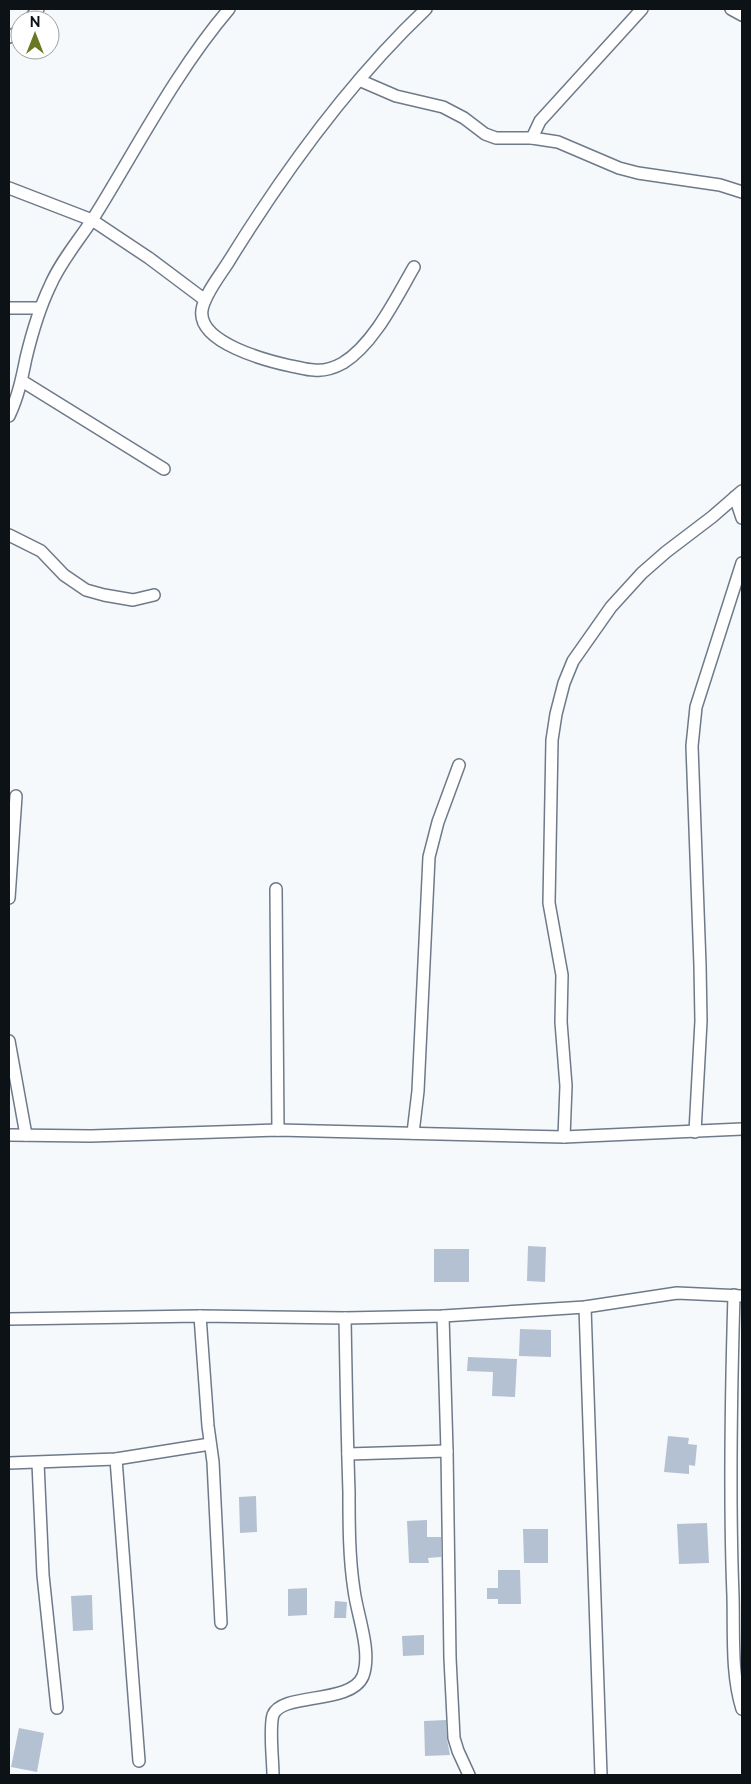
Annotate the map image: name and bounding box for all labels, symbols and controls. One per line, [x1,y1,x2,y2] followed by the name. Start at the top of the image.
[10,10,60,60] north arrow
[30,14,40,30] text: N

